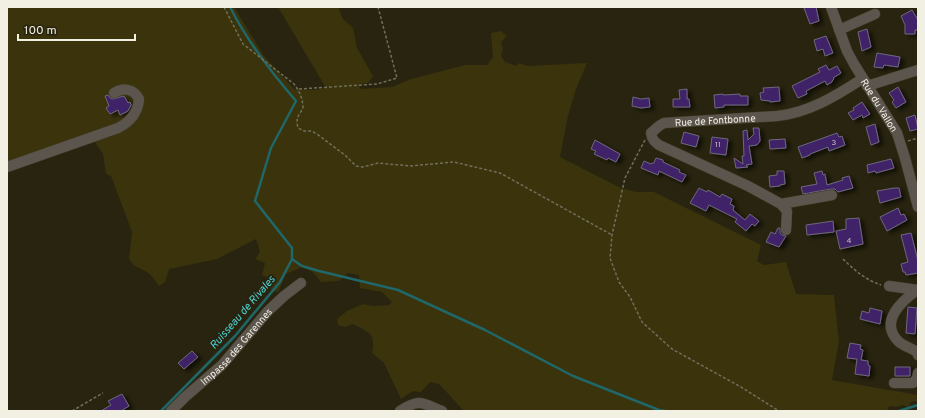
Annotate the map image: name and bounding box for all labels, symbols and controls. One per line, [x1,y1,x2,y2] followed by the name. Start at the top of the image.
[18,16,135,42] scale bar
[24,23,57,39] text: 100 m
[857,77,900,135] street label: Rue du Vallon
[674,112,756,130] street label: Rue de Fontbonne
[832,138,837,148] house number: 3
[715,140,721,150] house number: 11
[847,236,852,246] house number: 4
[207,272,279,352] water label: Ruisseau de Rivales
[198,305,276,389] street label: Impasse des Garennes

